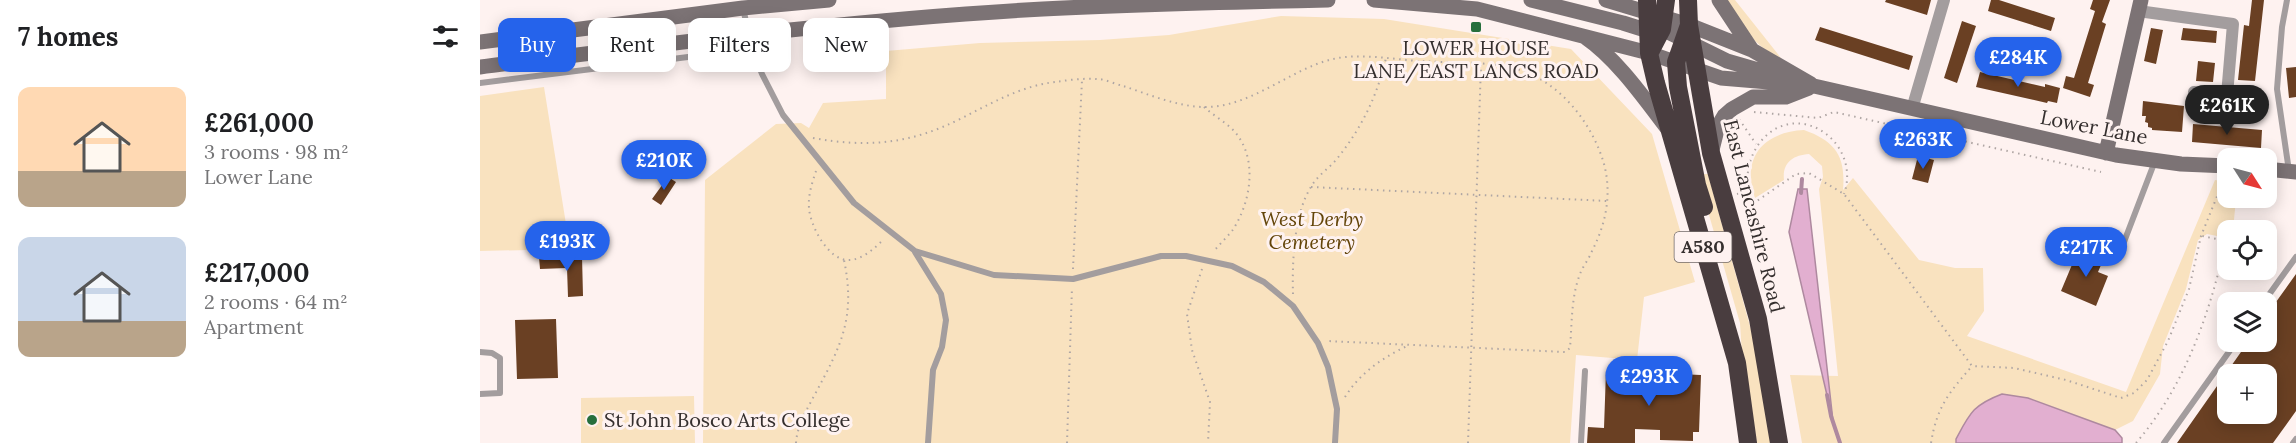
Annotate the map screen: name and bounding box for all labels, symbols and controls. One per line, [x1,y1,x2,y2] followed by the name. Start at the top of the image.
[498,18,576,72] chip: Buy
[588,18,676,72] chip: Rent
[688,18,791,72] chip: Filters
[803,18,889,72] chip: New
[18,20,118,53] text: 7 homes
[429,20,462,53] icon: filters
[1469,20,1483,34] marker: LOWER HOUSE LANE/EAST LANCS ROAD
[1353,35,1599,84] place label: LOWER HOUSE LANE/EAST LANCS ROAD
[1976,37,2060,88] pin: £284K
[1989,44,2047,69] text: £284K
[2185,85,2269,136] pin: £261K
[2199,92,2255,117] text: £261K
[2038,104,2150,149] street label: Lower Lane
[204,106,314,139] text: £261,000
[66,111,138,183] icon: home
[1718,117,1791,315] street label: East Lancashire Road
[1881,119,1965,170] pin: £263K
[1893,126,1953,151] text: £263K
[204,139,349,164] text: 3 rooms · 98 m²
[622,140,706,191] pin: £210K
[635,147,693,172] text: £210K
[2217,148,2277,208] north arrow
[2217,148,2277,424] map controls
[204,164,313,189] text: Lower Lane
[1260,206,1364,254] park label: West Derby Cemetery
[2217,220,2277,280] button: locate
[525,221,609,272] pin: £193K
[2044,227,2128,278] pin: £217K
[539,228,595,253] text: £193K
[1674,232,1732,262] road number: A580
[2059,234,2113,259] text: £217K
[204,256,310,289] text: £217,000
[66,261,138,333] icon: home
[204,289,348,314] text: 2 rooms · 64 m²
[2217,292,2277,352] button: layers
[204,314,304,339] text: Apartment
[1607,356,1691,407] pin: £293K
[1619,363,1679,388] text: £293K
[2217,364,2277,424] button: +
[604,407,851,432] place label: St John Bosco Arts College
[585,413,599,427] marker: St John Bosco Arts College

